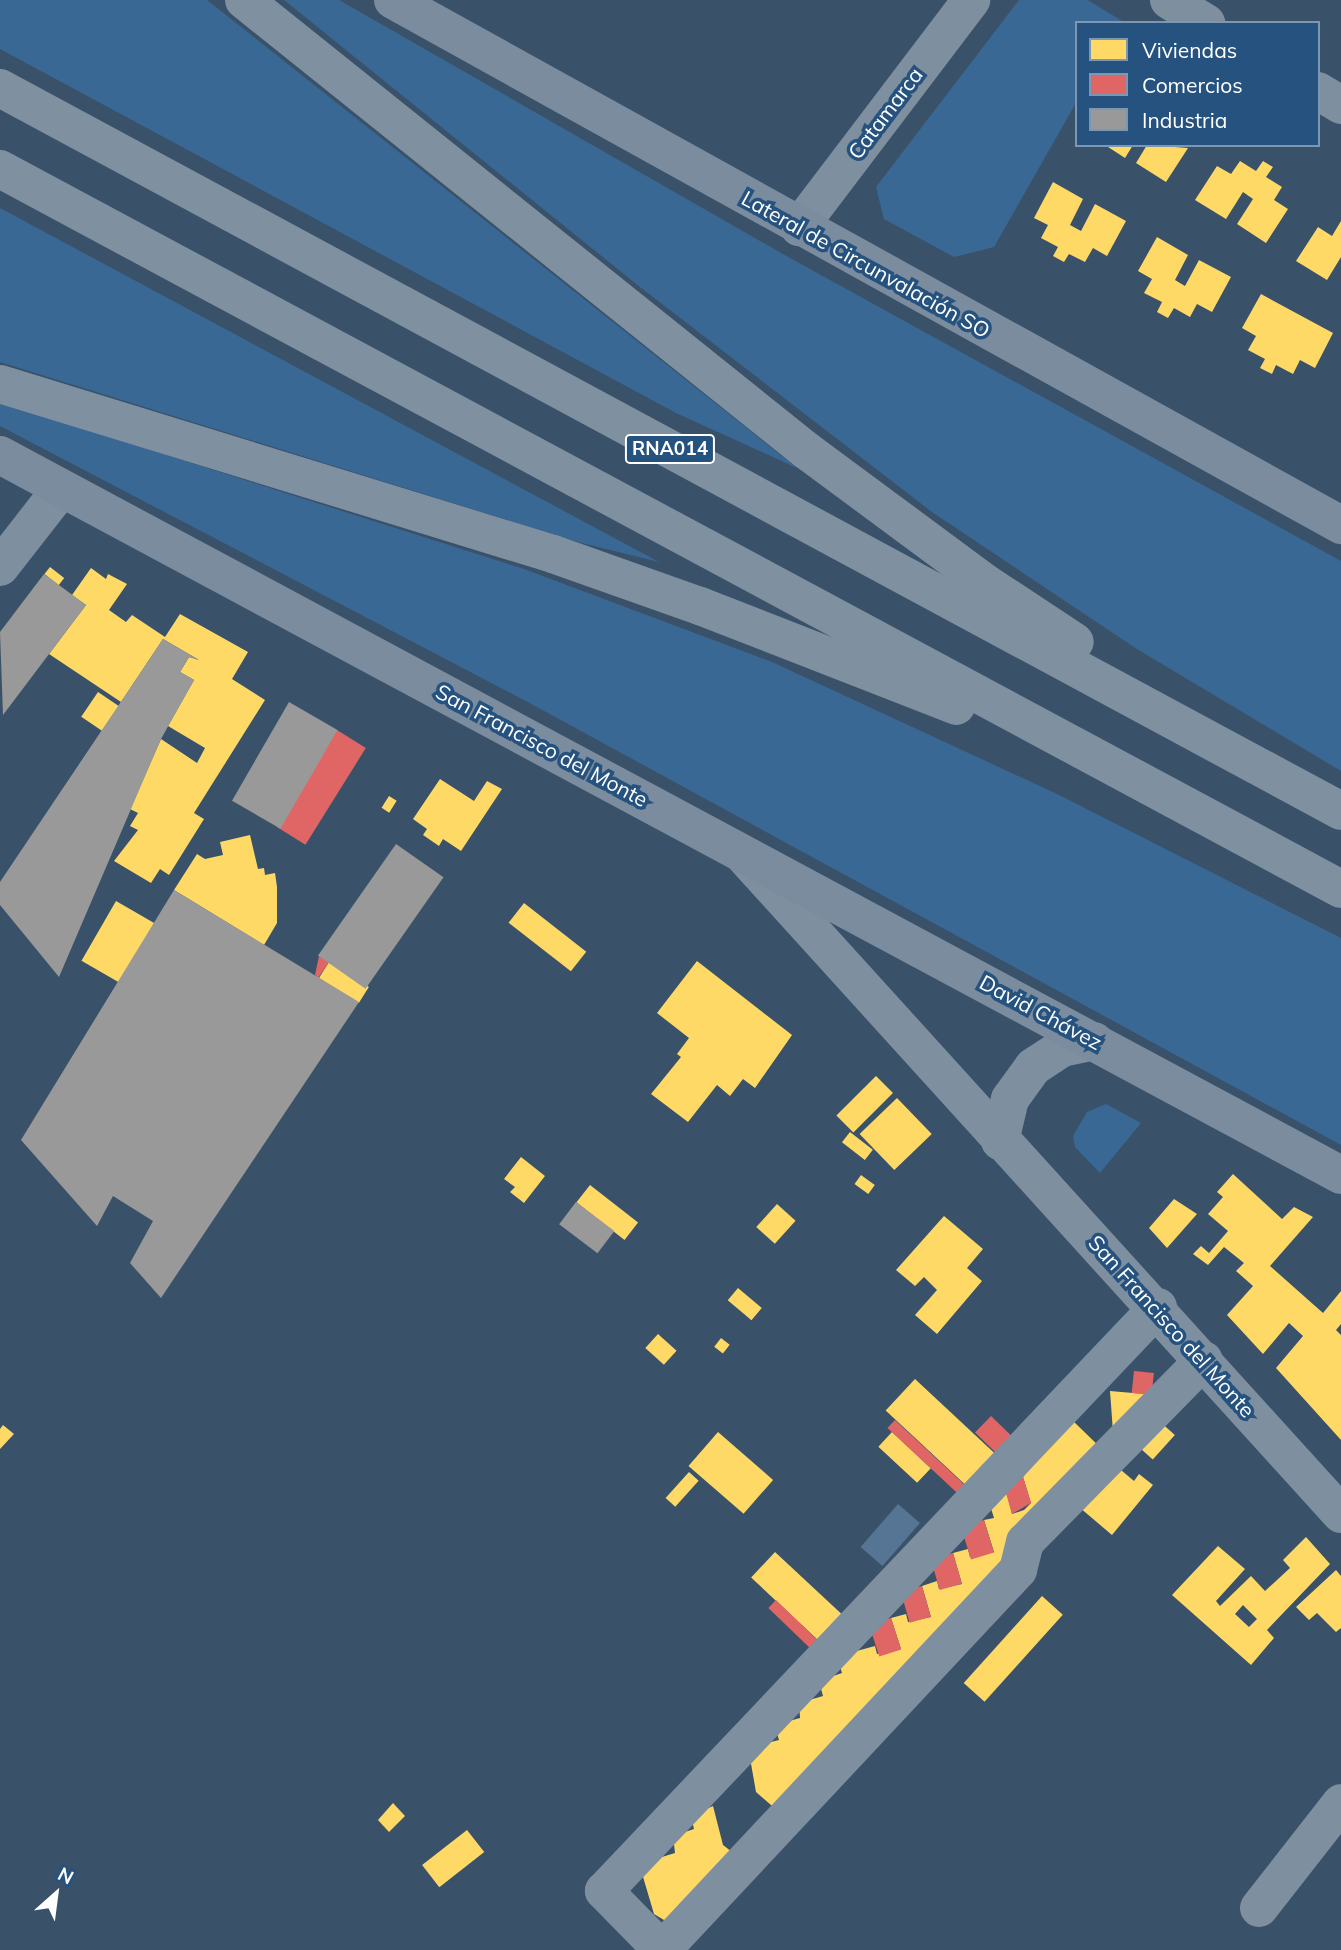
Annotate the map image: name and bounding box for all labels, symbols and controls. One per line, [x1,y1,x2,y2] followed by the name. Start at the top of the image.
[1075,21,1320,147] legend
[1142,37,1237,63] text: Viviendas
[842,62,928,164] street label: Catamarca
[1142,72,1243,98] text: Comercios
[1142,107,1227,133] text: Industria
[737,185,995,343] street label: Lateral de Circunvalación SO
[624,433,716,464] road number: RNA014
[432,678,652,812] street label: San Francisco del Monte
[976,969,1106,1055] street label: David Chávez
[1084,1230,1260,1422] street label: San Francisco del Monte
[21,1859,91,1929] north arrow
[54,1861,78,1889] text: N

